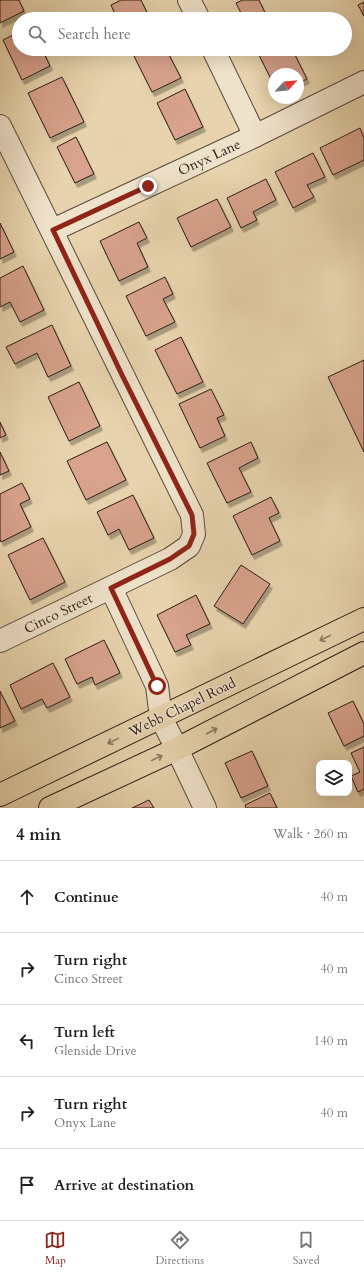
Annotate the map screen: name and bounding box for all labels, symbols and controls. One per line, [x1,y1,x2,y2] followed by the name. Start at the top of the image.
[12,12,352,56] search box
[26,23,48,45] icon: search
[58,24,131,44] text: Search here
[268,68,304,104] north arrow
[175,135,244,180] street label: Onyx Lane
[139,177,157,195] route end
[21,588,96,638] street label: Cinco Street
[319,635,331,643] one-way arrow
[125,673,239,742] street label: Webb Chapel Road
[148,677,166,695] route start
[206,727,218,734] one-way arrow
[107,738,119,745] one-way arrow
[151,754,163,761] one-way arrow
[316,760,352,796] map controls
[316,760,352,796] button: layers
[16,823,61,846] text: 4 min
[273,825,348,843] text: Walk · 260 m
[16,886,38,908] icon: ahead
[54,887,119,907] text: Continue
[320,888,348,906] text: 40 m
[54,950,127,970] text: Turn right
[16,958,38,980] icon: right
[320,960,348,978] text: 40 m
[54,970,123,988] text: Cinco Street
[54,1022,115,1042] text: Turn left
[16,1030,38,1052] icon: left
[314,1032,348,1050] text: 140 m
[54,1042,137,1060] text: Glenside Drive
[54,1094,127,1114] text: Turn right
[16,1102,38,1124] icon: right
[320,1104,348,1122] text: 40 m
[54,1114,116,1132] text: Onyx Lane
[16,1174,38,1196] icon: arrive
[54,1175,194,1195] text: Arrive at destination
[44,1229,66,1268] tab: Map
[155,1229,204,1268] tab: Directions
[293,1229,320,1268] tab: Saved

